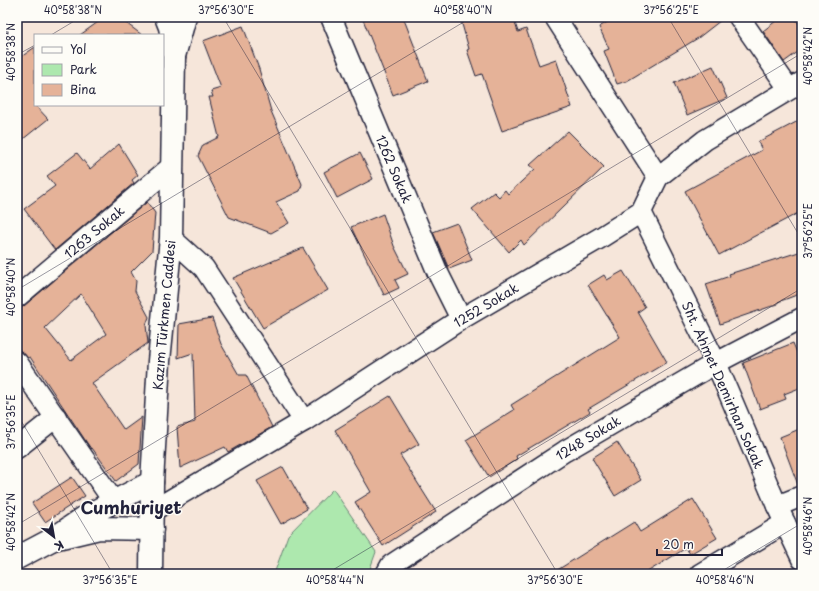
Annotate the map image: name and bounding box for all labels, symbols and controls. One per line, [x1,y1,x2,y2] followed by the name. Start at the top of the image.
[44,2,102,17] text: 40°58'38"N
[198,2,254,17] text: 37°56'30"E
[434,2,493,17] text: 40°58'40"N
[643,2,699,17] text: 37°56'25"E
[3,23,18,81] text: 40°58'38"N
[800,27,815,85] text: 40°58'42"N
[34,34,164,106] legend
[70,40,86,58] text: Yol
[70,60,97,78] text: Park
[70,80,96,98] text: Bina
[372,132,418,206] street label: 1262 Sokak
[59,200,128,263] street label: 1263 Sokak
[800,203,815,259] text: 37°56'25"E
[147,239,180,391] street label: Kazım Türkmen Caddesi
[3,257,18,316] text: 40°58'40"N
[450,278,522,331] street label: 1252 Sokak
[678,298,769,472] street label: Sht. Ahmet Demirhan Sokak
[3,395,18,449] text: 37°56'35"E
[552,410,624,465] street label: 1248 Sokak
[3,493,18,551] text: 40°58'42"N
[80,494,182,520] district label: Cumhuriyet
[800,497,815,555] text: 40°58'46"N
[34,517,74,557] north arrow
[657,531,722,557] scale bar
[663,535,694,553] text: 20 m
[52,537,67,555] text: K
[83,572,137,587] text: 37°56'35"E
[306,572,364,587] text: 40°58'44"N
[527,572,583,587] text: 37°56'30"E
[696,572,754,587] text: 40°58'46"N

